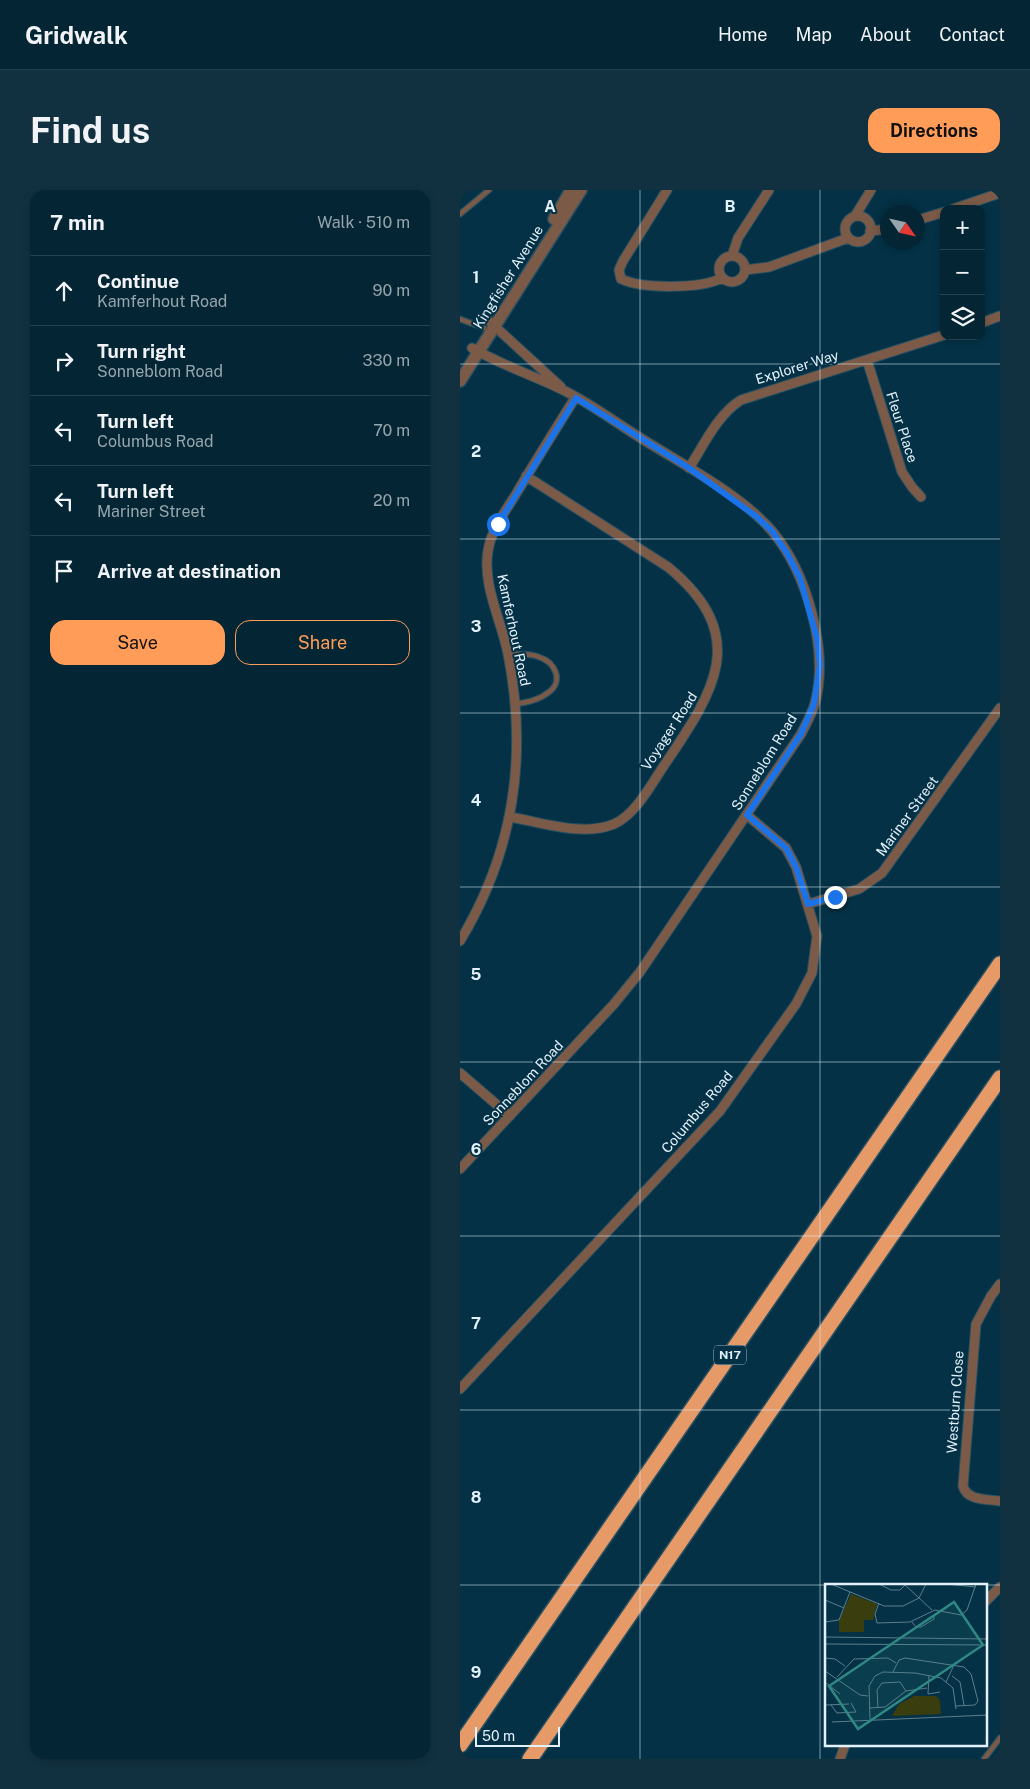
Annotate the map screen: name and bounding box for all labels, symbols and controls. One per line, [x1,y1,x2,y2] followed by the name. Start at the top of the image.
[25,21,128,49] text: Gridwalk
[718,24,768,45] text: Home
[796,24,832,45] text: Map
[860,24,911,45] text: About
[939,24,1005,45] text: Contact
[868,108,1000,153] button: Directions
[30,110,150,151] text: Find us
[544,197,556,216] text: A
[725,197,736,216] text: B
[880,205,925,250] north arrow
[940,205,985,340] map controls
[940,205,985,250] button: +
[50,210,105,235] text: 7 min
[317,213,410,232] text: Walk · 510 m
[470,222,546,332] street label: Kingfisher Avenue
[940,250,985,295] button: −
[473,268,479,287] text: 1
[97,270,179,292] text: Continue
[50,277,78,305] icon: ahead
[373,281,410,300] text: 90 m
[97,292,227,311] text: Kamferhout Road
[940,295,985,340] button: layers
[97,340,186,362] text: Turn right
[50,347,78,375] icon: right
[753,347,841,387] street label: Explorer Way
[363,351,410,370] text: 330 m
[97,362,223,381] text: Sonneblom Road
[883,390,921,464] street label: Fleur Place
[97,410,174,432] text: Turn left
[50,417,78,445] icon: left
[373,421,410,440] text: 70 m
[97,432,213,451] text: Columbus Road
[471,442,481,461] text: 2
[97,480,174,502] text: Turn left
[50,487,78,515] icon: left
[373,491,410,510] text: 20 m
[97,502,205,521] text: Mariner Street
[487,513,510,536] route start
[50,557,78,585] icon: arrive
[97,560,281,582] text: Arrive at destination
[494,573,534,687] street label: Kamferhout Road
[471,617,481,636] text: 3
[50,620,225,665] button: Save
[235,620,410,665] button: Share
[638,689,700,773] street label: Voyager Road
[728,711,800,813] street label: Sonneblom Road
[873,773,941,859] street label: Mariner Street
[471,791,482,810] text: 4
[824,886,847,909] route end
[471,965,482,984] text: 5
[480,1037,566,1129] street label: Sonneblom Road
[658,1068,736,1156] street label: Columbus Road
[471,1140,481,1159] text: 6
[471,1314,481,1333] text: 7
[714,1346,746,1364] road number: N17
[943,1350,967,1454] street label: Westburn Close
[471,1488,482,1507] text: 8
[825,1584,988,1746] inset map
[471,1663,481,1682] text: 9
[475,1724,560,1747] scale bar
[482,1728,515,1744] text: 50 m

